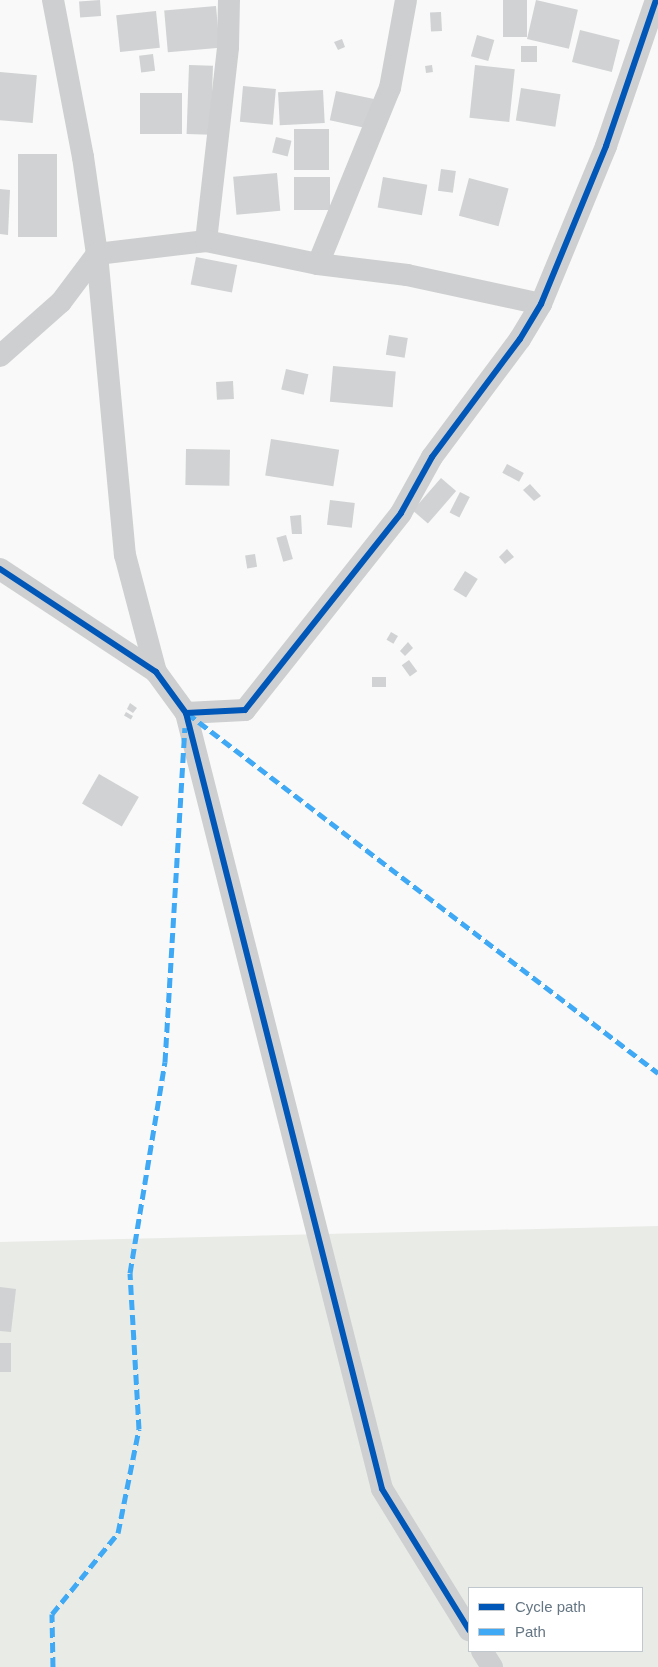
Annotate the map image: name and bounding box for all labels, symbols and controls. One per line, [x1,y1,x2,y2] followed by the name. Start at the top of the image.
[468,1587,643,1652] legend
[515,1598,586,1615] text: Cycle path
[515,1623,546,1640] text: Path

